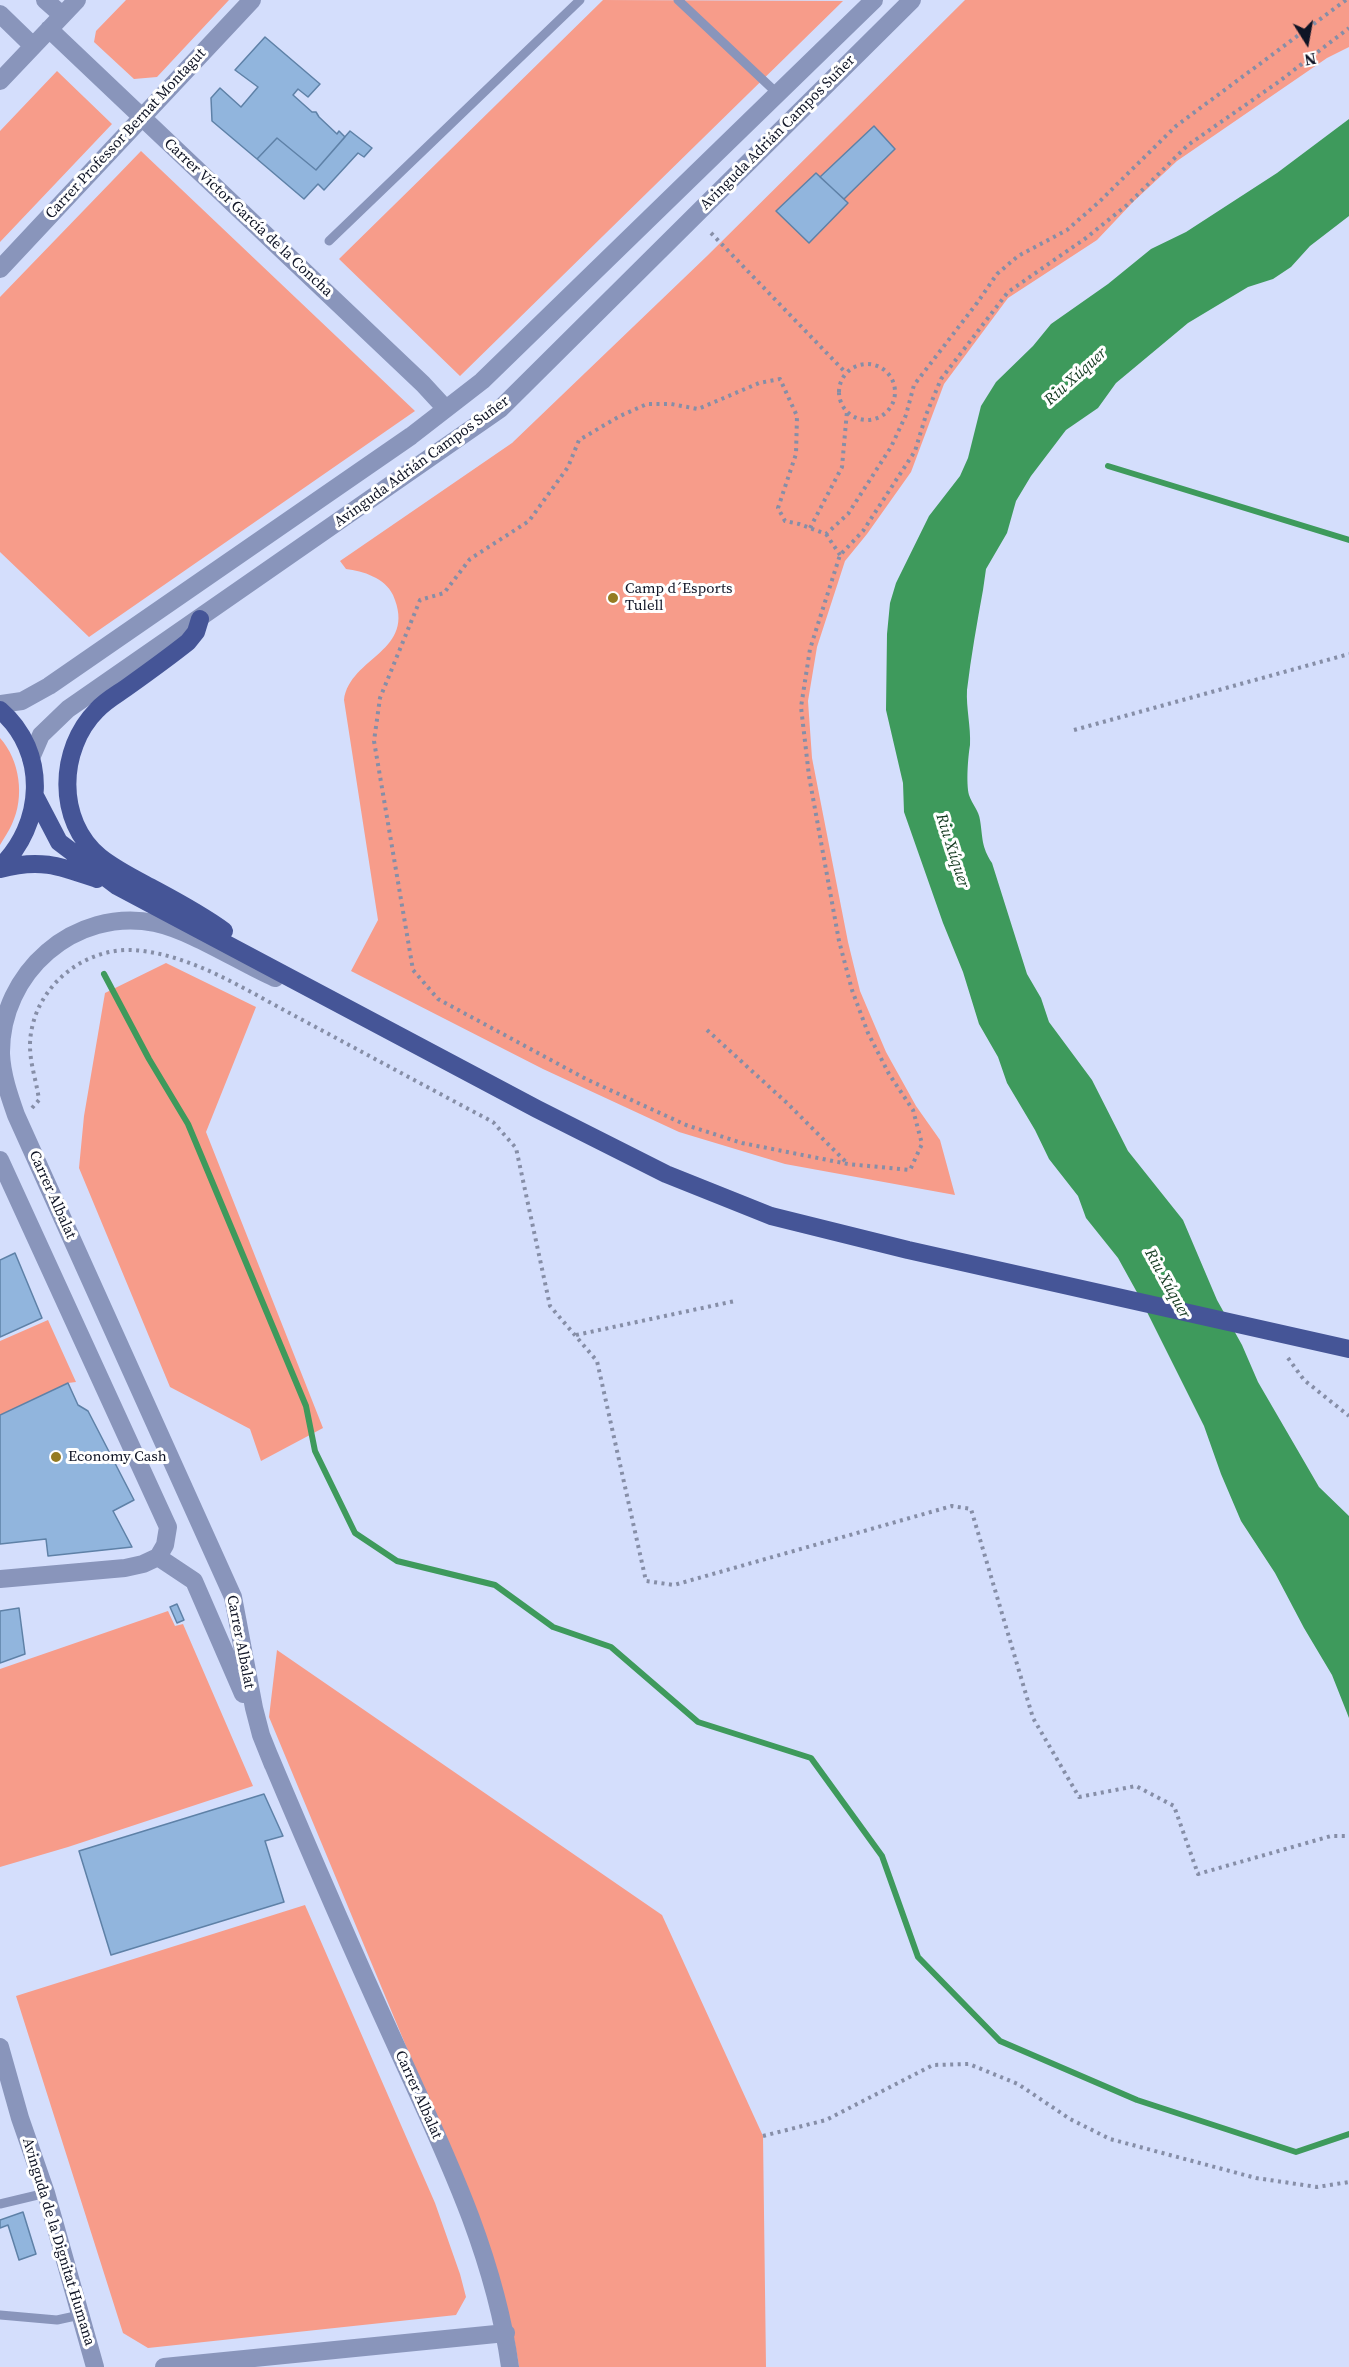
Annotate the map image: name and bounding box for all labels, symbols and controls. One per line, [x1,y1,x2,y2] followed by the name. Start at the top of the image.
[1277,12,1337,72] north arrow
[42,45,210,223] street label: Carrer Professor Bernat Montagut
[1303,48,1318,72] text: N
[697,52,859,214] street label: Avinguda Adrián Campos Suñer
[160,135,336,301] street label: Carrer Víctor García de la Concha
[1041,344,1111,410] water label: Riu Xúquer
[331,392,513,532] street label: Avinguda Adrián Campos Suñer
[625,580,732,615] place label: Camp d´Esports Tulell
[606,591,620,605] marker: Camp d´Esports Tulell
[931,811,973,891] water label: Riu Xúquer
[25,1148,79,1242] street label: Carrer Albalat
[1140,1246,1194,1322] water label: Riu Xúquer
[68,1448,167,1466] place label: Economy Cash
[49,1450,63,1464] marker: Economy Cash
[222,1594,258,1690] street label: Carrer Albalat
[391,2048,445,2142] street label: Carrer Albalat
[18,2136,98,2348] street label: Avinguda de la Dignitat Humana

